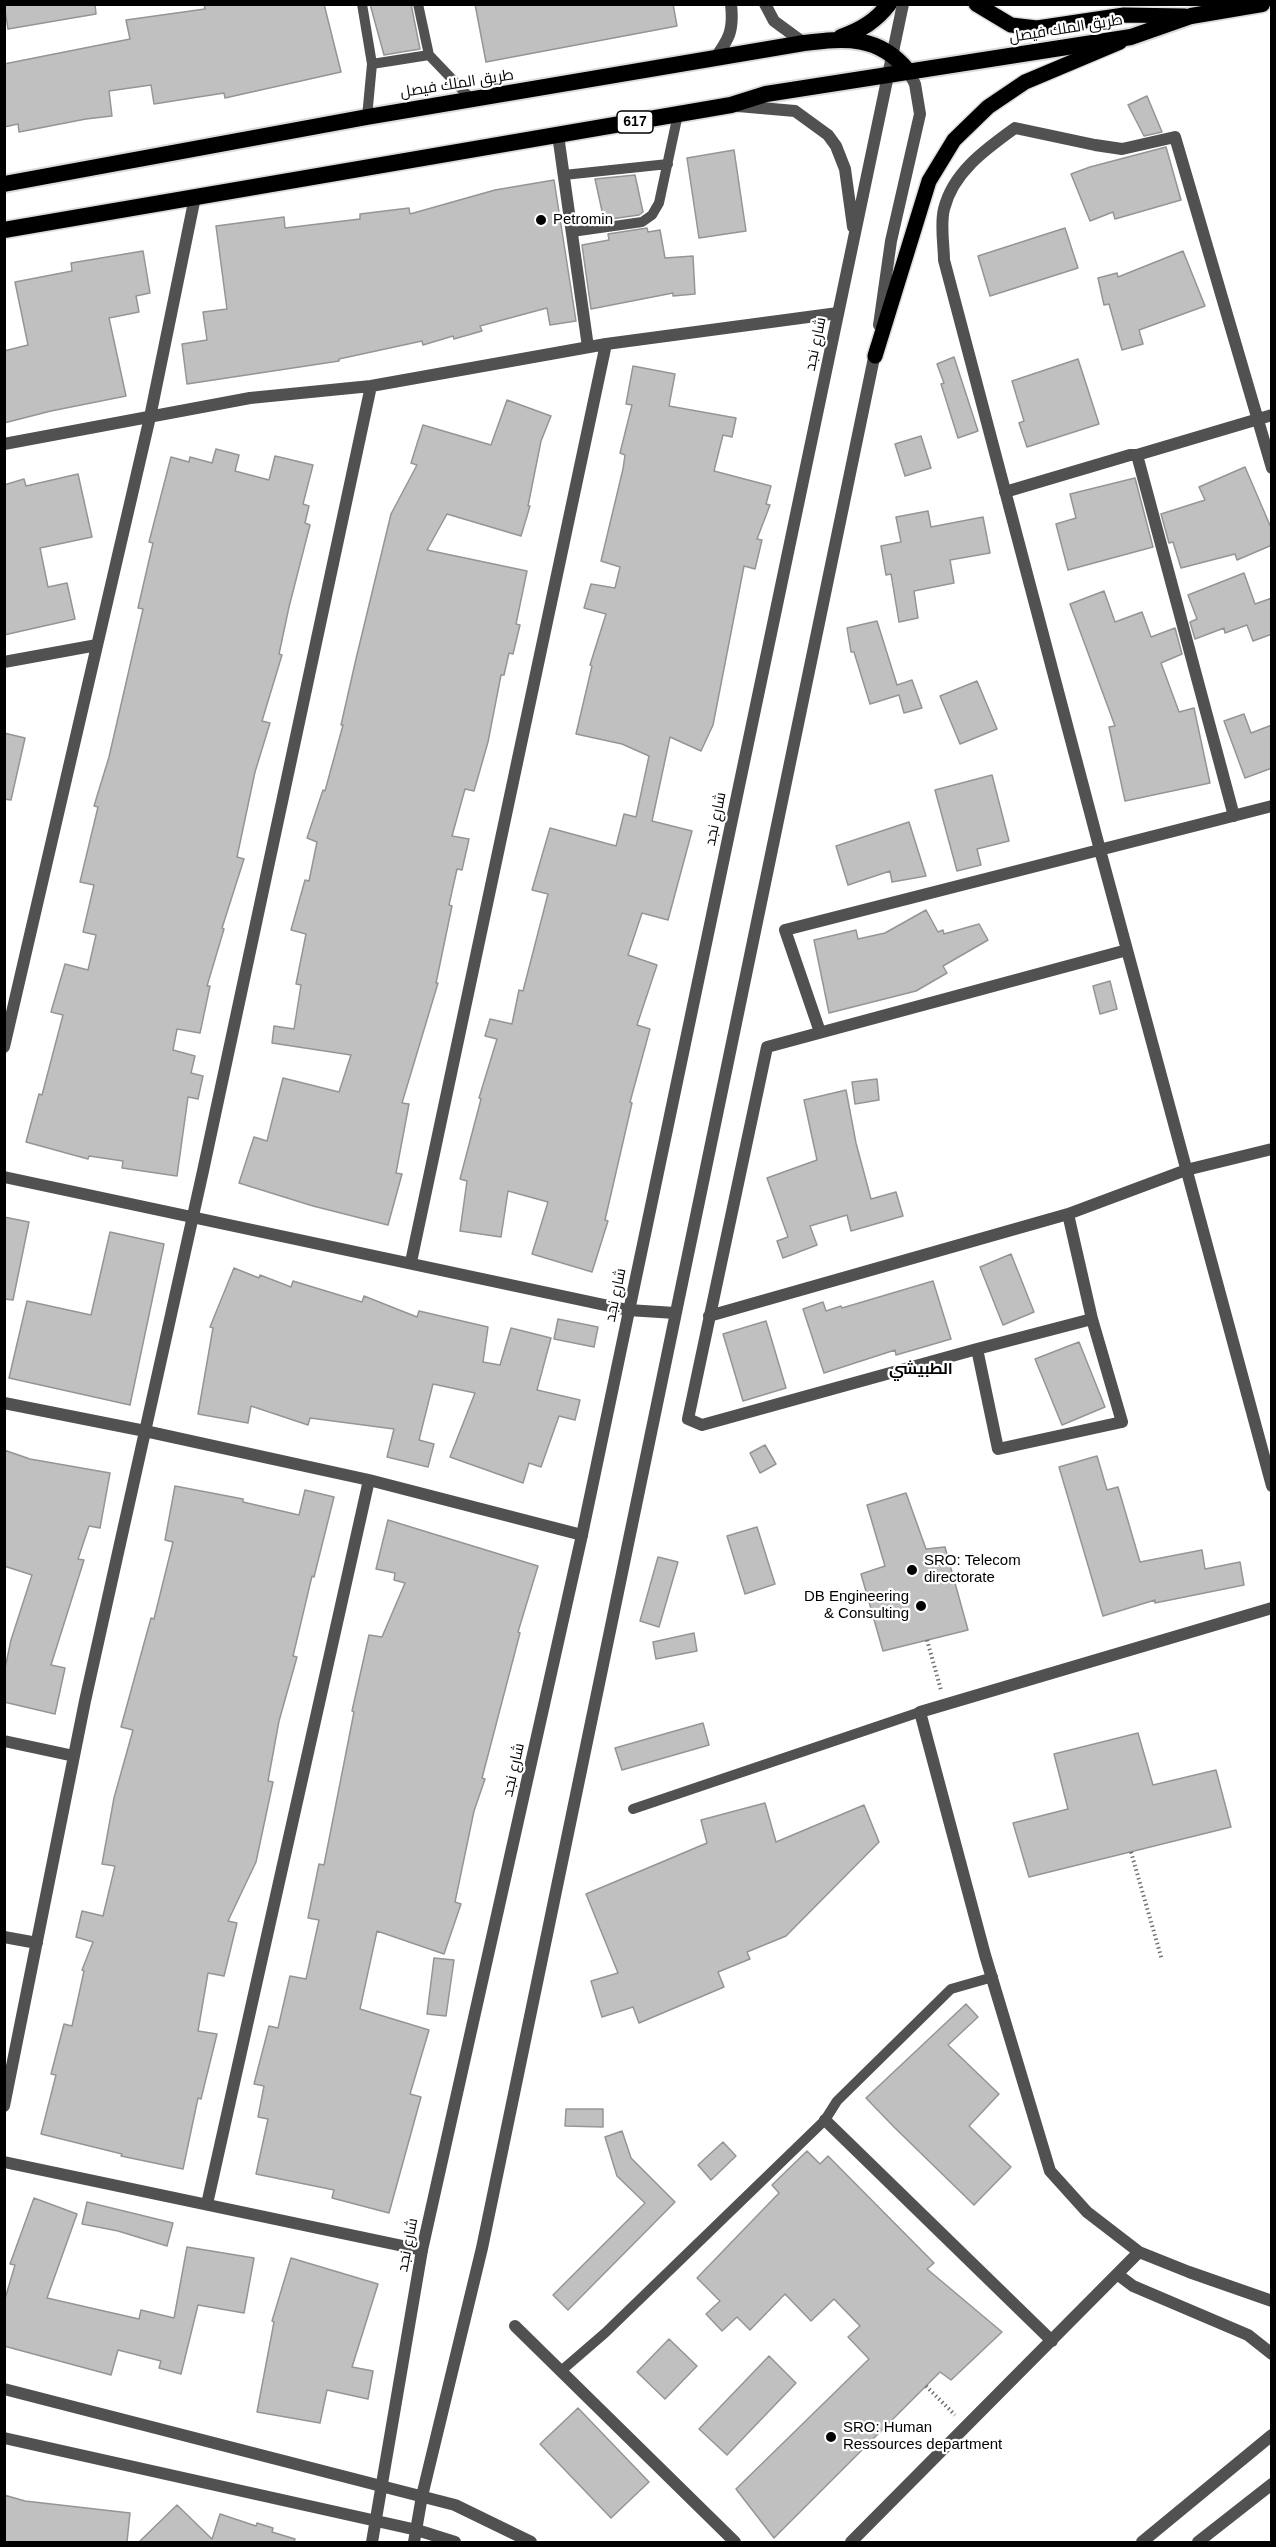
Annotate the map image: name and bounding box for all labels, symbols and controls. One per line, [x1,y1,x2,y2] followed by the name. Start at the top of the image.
[1008,11,1124,47] street label: طريق الملك فيصل
[399,66,515,102] street label: طريق الملك فيصل
[617,111,653,133] road number: 617
[553,211,613,229] place label: Petromin
[534,213,548,227] marker: Petromin
[802,316,830,372] street label: شارع نجد
[702,791,730,847] street label: شارع نجد
[602,1267,630,1323] street label: شارع نجد
[889,1360,953,1380] district label: الطبيشي
[924,1552,1021,1587] place label: SRO: Telecom directorate
[905,1563,919,1577] marker: SRO: Telecom directorate
[804,1588,909,1623] place label: DB Engineering & Consulting
[914,1599,928,1613] marker: DB Engineering & Consulting
[499,1742,529,1798] street label: شارع نجد
[394,2217,422,2273] street label: شارع نجد
[843,2419,1002,2454] place label: SRO: Human Ressources department
[824,2430,838,2444] marker: SRO: Human Ressources department

